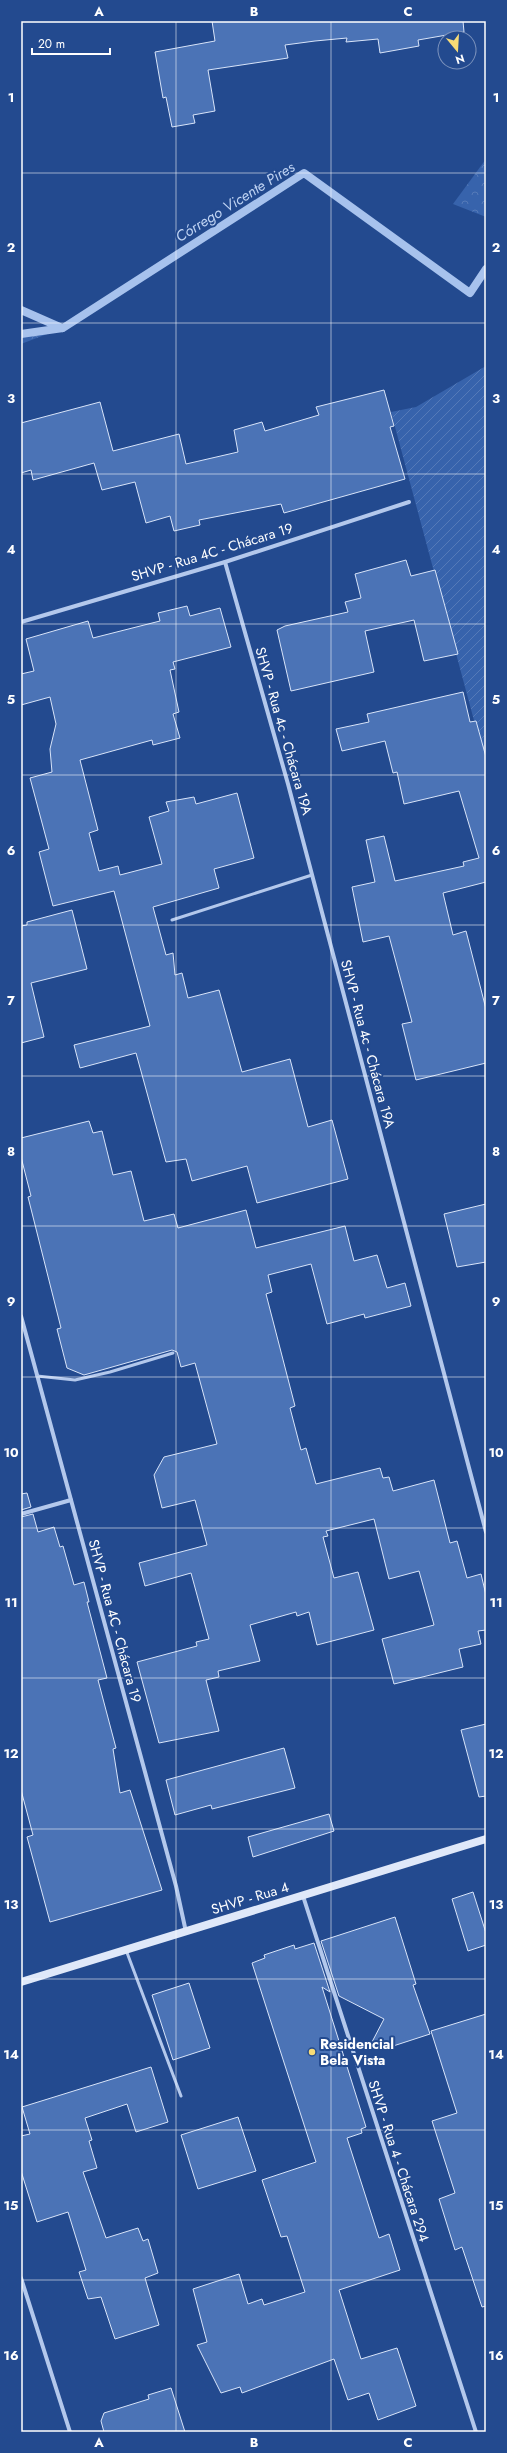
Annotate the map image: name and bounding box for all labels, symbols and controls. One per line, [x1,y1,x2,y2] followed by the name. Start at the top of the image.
[93,2,104,21] text: A
[250,2,259,21] text: B
[403,2,413,21] text: C
[32,30,110,56] scale bar
[437,30,477,70] north arrow
[38,35,65,53] text: 20 m
[453,51,467,68] text: N
[8,88,14,107] text: 1
[493,88,499,107] text: 1
[171,156,299,248] water label: Córrego Vicente Pires
[7,238,15,257] text: 2
[492,238,500,257] text: 2
[7,389,15,408] text: 3
[492,389,500,408] text: 3
[129,518,295,586] street label: SHVP - Rua 4C - Chácara 19
[6,540,16,559] text: 4
[491,540,501,559] text: 4
[250,645,318,818] street label: SHVP - Rua 4c - Chácara 19A
[7,690,15,709] text: 5
[492,690,500,709] text: 5
[7,841,16,860] text: 6
[492,841,501,860] text: 6
[336,957,400,1131] street label: SHVP - Rua 4c - Chácara 19A
[7,991,15,1010] text: 7
[492,991,500,1010] text: 7
[7,1142,15,1161] text: 8
[492,1142,500,1161] text: 8
[7,1292,16,1311] text: 9
[492,1292,501,1311] text: 9
[3,1443,19,1462] text: 10
[488,1443,504,1462] text: 10
[84,1537,146,1705] street label: SHVP - Rua 4C - Chácara 19
[4,1593,18,1612] text: 11
[489,1593,503,1612] text: 11
[3,1744,19,1763] text: 12
[488,1744,504,1763] text: 12
[209,1877,291,1919] street label: SHVP - Rua 4
[4,1895,18,1914] text: 13
[489,1895,503,1914] text: 13
[320,2034,394,2070] place label: Residencial Bela Vista
[3,2045,19,2064] text: 14
[488,2045,504,2064] text: 14
[307,2047,317,2057] marker: Residencial Bela Vista
[363,2078,435,2244] street label: SHVP - Rua 4 - Chácara 294
[3,2196,19,2215] text: 15
[488,2196,504,2215] text: 15
[3,2346,19,2365] text: 16
[488,2346,504,2365] text: 16
[93,2433,104,2452] text: A
[250,2433,259,2452] text: B
[403,2433,413,2452] text: C

